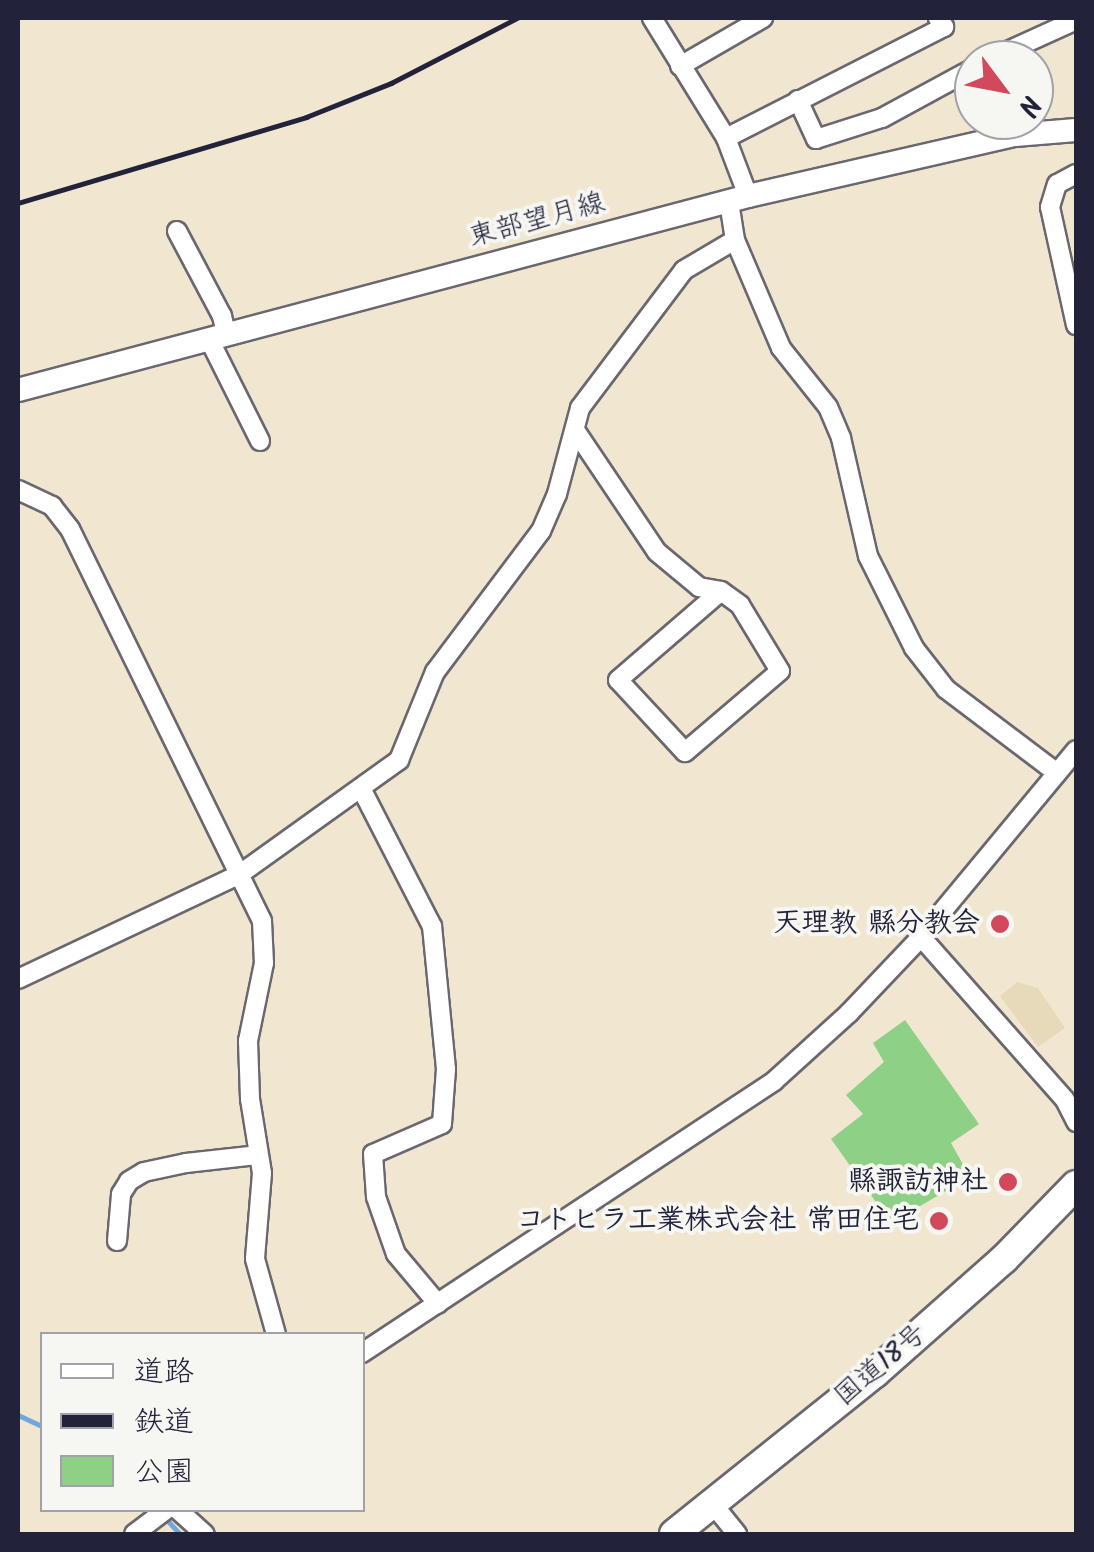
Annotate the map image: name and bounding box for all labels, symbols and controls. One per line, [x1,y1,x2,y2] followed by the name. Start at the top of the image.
[954,40,1054,140] north arrow
[1004,86,1052,125] text: N
[465,187,609,255] street label: 東部望月線
[773,907,980,941] place label: 天理教 縣分教会
[989,913,1011,935] marker: 天理教 縣分教会
[848,1165,988,1199] place label: 縣諏訪神社
[997,1171,1019,1193] marker: 縣諏訪神社
[516,1204,919,1238] place label: コトヒラ工業株式会社 常田住宅
[928,1210,950,1232] marker: コトヒラ工業株式会社 常田住宅
[828,1318,934,1414] street label: 国道18号
[40,1332,365,1512] legend
[134,1349,194,1397] text: 道路
[134,1399,194,1447] text: 鉄道
[134,1449,194,1497] text: 公園

